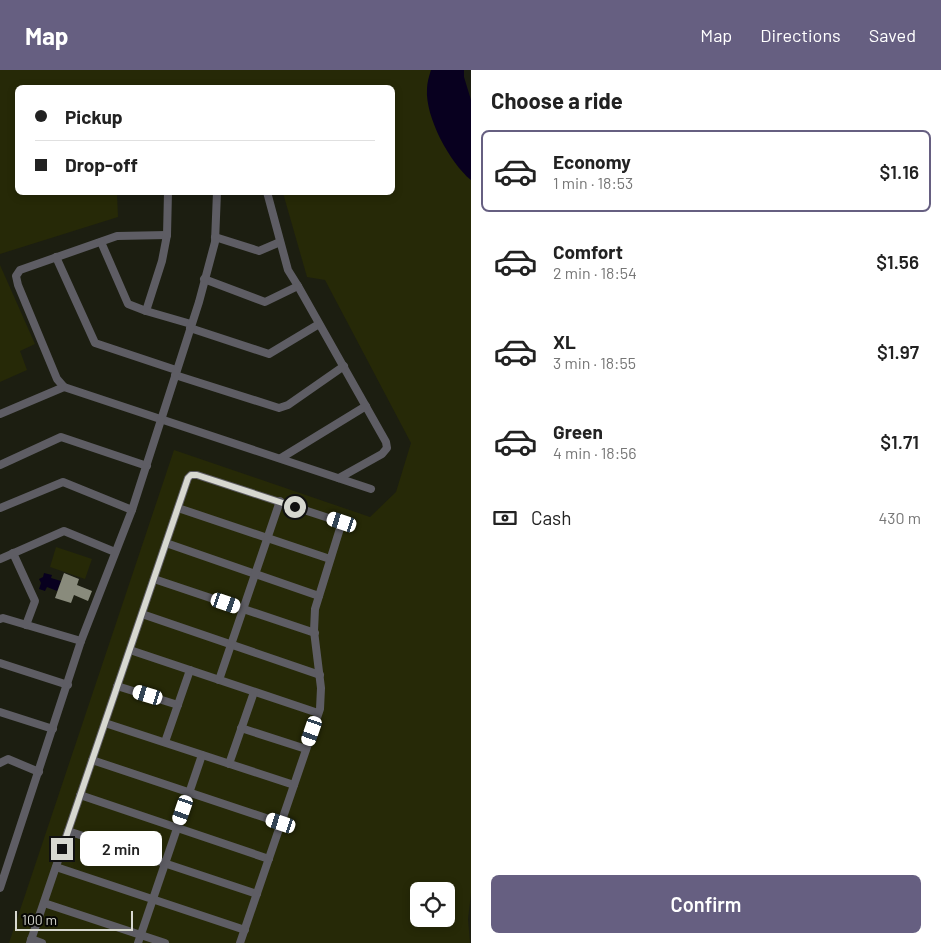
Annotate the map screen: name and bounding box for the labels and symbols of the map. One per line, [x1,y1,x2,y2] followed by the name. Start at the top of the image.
[284,496,306,518] route start
[325,510,358,534] car
[209,591,242,615] car
[131,683,164,707] car
[300,714,323,748] car
[171,793,194,827] car
[264,811,297,835] car
[80,832,162,866] callout: 2 min
[51,838,73,860] route end
[15,908,132,931] scale bar

